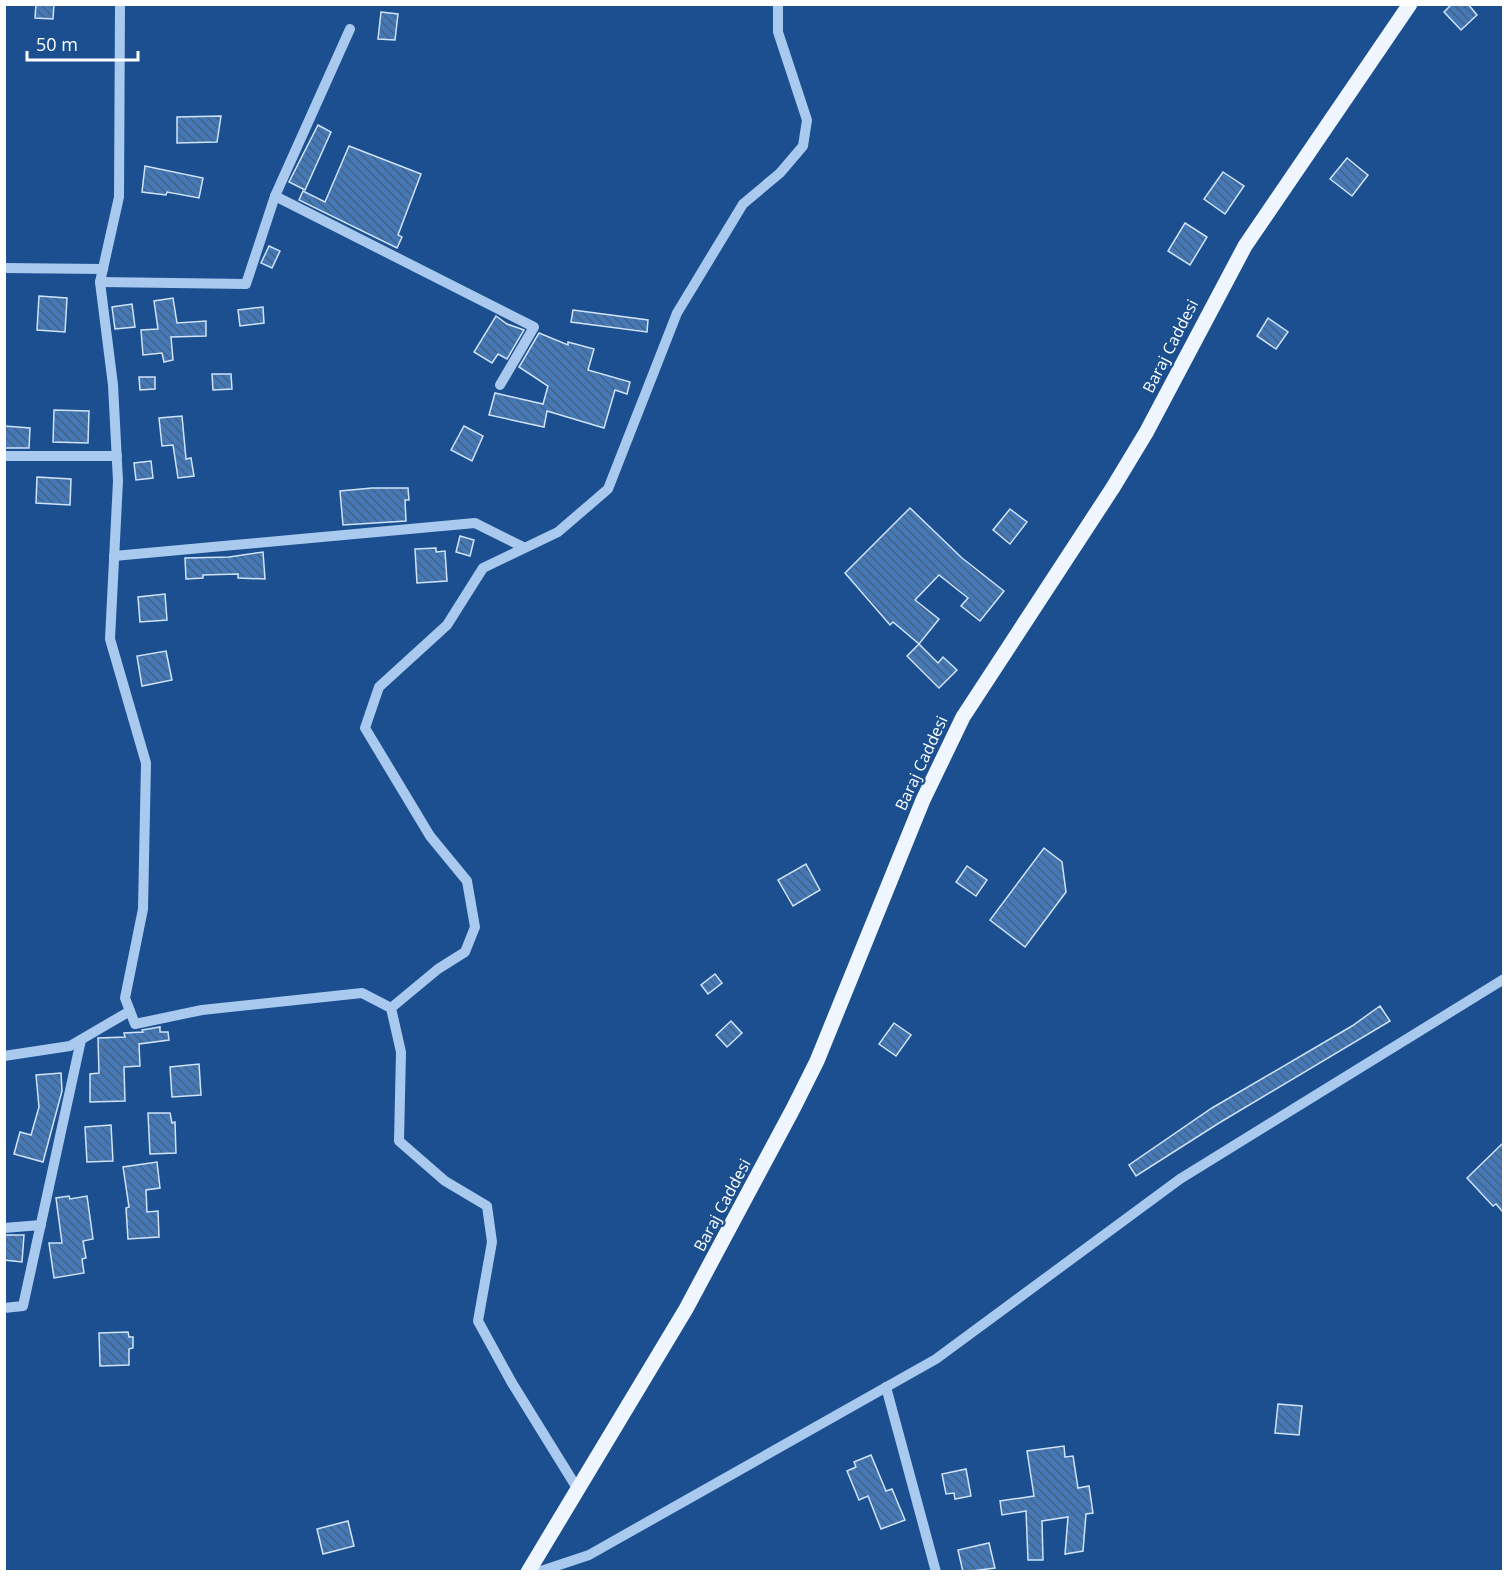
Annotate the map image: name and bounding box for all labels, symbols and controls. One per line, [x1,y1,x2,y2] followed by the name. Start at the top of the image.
[27,24,138,62] scale bar
[36,32,78,56] text: 50 m
[1137,296,1203,396] street label: Baraj Caddesi
[889,712,953,814] street label: Baraj Caddesi
[688,1155,756,1255] street label: Baraj Caddesi

